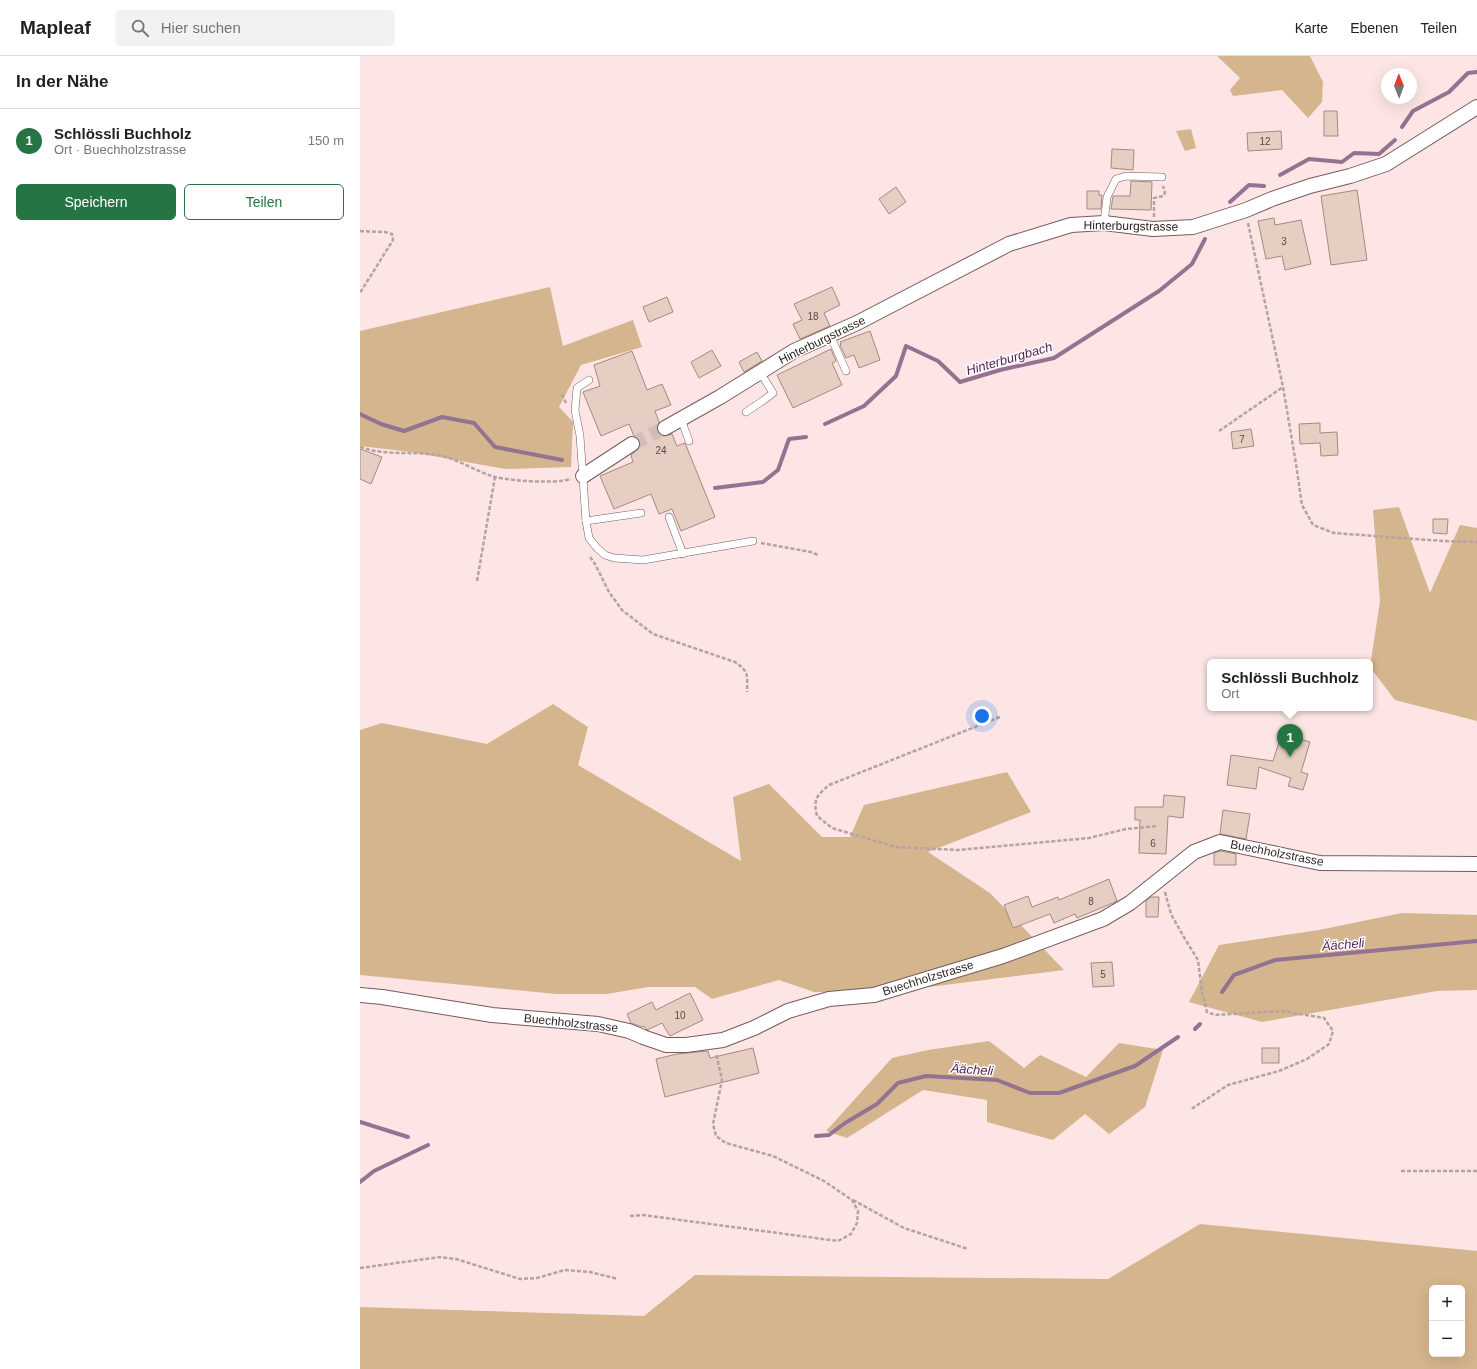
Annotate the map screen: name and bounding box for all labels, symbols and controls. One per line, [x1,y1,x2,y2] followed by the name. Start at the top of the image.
[115,10,395,46] search box
[20,17,91,38] text: Mapleaf
[129,17,151,39] icon: search
[161,19,241,36] text: Hier suchen
[1295,20,1328,36] text: Karte
[1350,20,1398,36] text: Ebenen
[1420,20,1457,36] text: Teilen
[1381,68,1417,104] north arrow
[16,72,109,91] text: In der Nähe
[54,125,192,142] text: Schlössli Buchholz
[25,133,33,148] text: 1
[308,133,344,148] text: 150 m
[1259,136,1271,147] house number: 12
[54,142,186,157] text: Ort · Buechholzstrasse
[16,184,176,220] button: Speichern
[184,184,344,220] button: Teilen
[1084,218,1179,234] street label: Hinterburgstrasse
[1281,236,1287,247] house number: 3
[807,311,819,322] house number: 18
[776,313,868,367] street label: Hinterburgstrasse
[964,339,1054,378] water label: Hinterburgbach
[1239,434,1245,445] house number: 7
[655,445,667,456] house number: 24
[1207,659,1373,711] popup
[1221,669,1359,686] text: Schlössli Buchholz
[1221,686,1239,701] text: Ort
[972,706,992,726] your location
[1277,724,1303,757] pin: 1
[1229,837,1325,869] street label: Buechholzstrasse
[1150,838,1156,849] house number: 6
[1088,896,1094,907] house number: 8
[1320,935,1366,954] water label: Äächeli
[881,957,976,999] street label: Buechholzstrasse
[1100,969,1106,980] house number: 5
[674,1010,686,1021] house number: 10
[523,1011,619,1035] street label: Buechholzstrasse
[949,1060,995,1079] water label: Äächeli
[1429,1285,1465,1357] map controls
[1429,1285,1465,1321] button: +
[1429,1321,1465,1357] button: −

